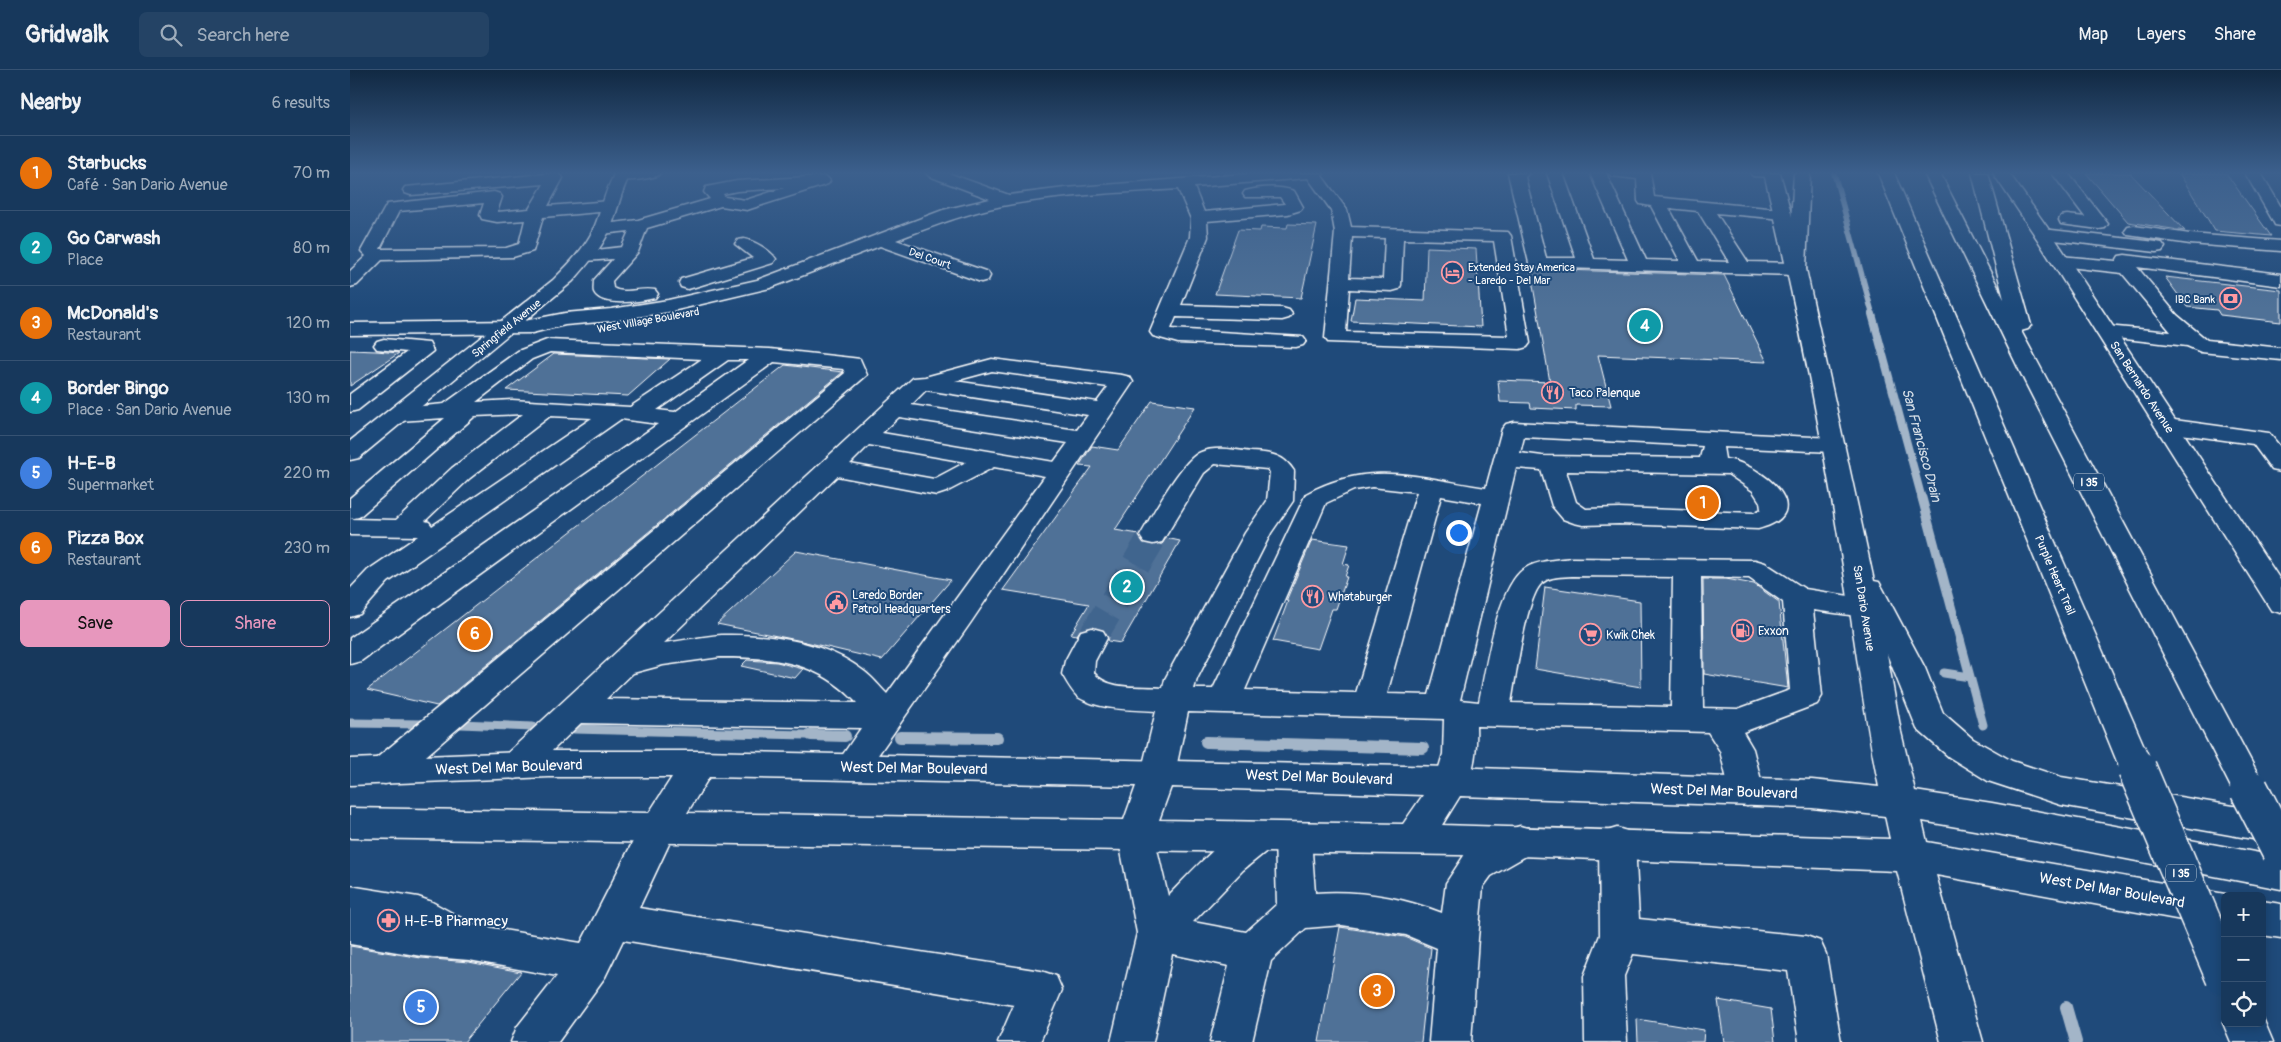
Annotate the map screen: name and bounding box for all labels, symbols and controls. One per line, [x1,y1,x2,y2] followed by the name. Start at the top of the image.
[139,12,489,57] search box
[25,20,109,49] text: Gridwalk
[157,21,185,49] icon: search
[197,23,289,47] text: Search here
[2079,23,2108,46] text: Map
[2136,23,2186,46] text: Layers
[2214,23,2256,46] text: Share
[20,89,81,116] text: Nearby
[272,93,330,113] text: 6 results
[67,151,146,175] text: Starbucks
[33,163,39,183] text: 1
[293,163,330,183] text: 70 m
[67,175,228,195] text: Café · San Dario Avenue
[67,226,160,250] text: Go Carwash
[32,238,40,258] text: 2
[293,238,330,258] text: 80 m
[907,245,953,272] street label: Del Court
[67,250,103,270] text: Place
[1440,261,1464,285] hotel icon: Extended Stay America - Laredo - Del Mar
[1468,261,1575,287] place label: Extended Stay America - Laredo - Del Mar
[2219,287,2243,311] bank icon: IBC Bank
[2175,293,2215,306] place label: IBC Bank
[469,296,544,360] street label: Springfield Avenue
[67,301,158,325] text: McDonald's
[596,305,700,336] street label: West Village Boulevard
[1629,307,1661,345] pin: 4
[32,313,40,333] text: 3
[286,313,330,333] text: 120 m
[67,325,141,345] text: Restaurant
[2106,338,2177,436] street label: San Bernardo Avenue
[67,376,169,400] text: Border Bingo
[1541,381,1565,405] restaurant icon: Taco Palenque
[1569,386,1640,401] place label: Taco Palenque
[1898,387,1945,505] water label: San Francisco Drain
[31,388,41,408] text: 4
[286,388,330,408] text: 130 m
[67,400,231,420] text: Place · San Dario Avenue
[67,451,116,475] text: H-E-B
[32,463,40,483] text: 5
[284,463,330,483] text: 220 m
[2074,474,2104,491] road number: I 35
[67,475,154,495] text: Supermarket
[1687,484,1719,522] pin: 1
[1446,520,1472,546] your location
[67,526,144,550] text: Pizza Box
[2031,533,2078,618] street label: Purple Heart Trail
[31,538,41,558] text: 6
[284,538,330,558] text: 230 m
[67,550,141,570] text: Restaurant
[1849,564,1878,652] street label: San Dario Avenue
[1111,568,1143,606] pin: 2
[1300,585,1324,609] restaurant icon: Whataburger
[852,588,951,617] place label: Laredo Border Patrol Headquarters
[824,590,848,614] public building icon: Laredo Border Patrol Headquarters
[1328,590,1393,605] place label: Whataburger
[20,600,170,647] button: Save
[180,600,330,647] button: Share
[459,615,491,653] pin: 6
[1730,619,1754,643] fuel station icon: Exxon
[1578,623,1602,647] supermarket icon: Kwik Chek
[1758,624,1789,639] place label: Exxon
[1606,628,1655,643] place label: Kwik Chek
[435,755,583,780] street label: West Del Mar Boulevard
[840,758,988,779] street label: West Del Mar Boulevard
[1245,765,1393,790] street label: West Del Mar Boulevard
[1650,779,1798,804] street label: West Del Mar Boulevard
[2166,864,2196,881] road number: I 35
[2038,868,2186,913] street label: West Del Mar Boulevard
[2221,892,2266,1027] map controls
[2221,892,2266,937] button: +
[376,909,400,933] pharmacy icon: H-E-B Pharmacy
[404,912,508,931] place label: H-E-B Pharmacy
[2221,937,2266,982] button: −
[1361,972,1393,1010] pin: 3
[2221,982,2266,1027] button: locate
[405,988,437,1026] pin: 5

